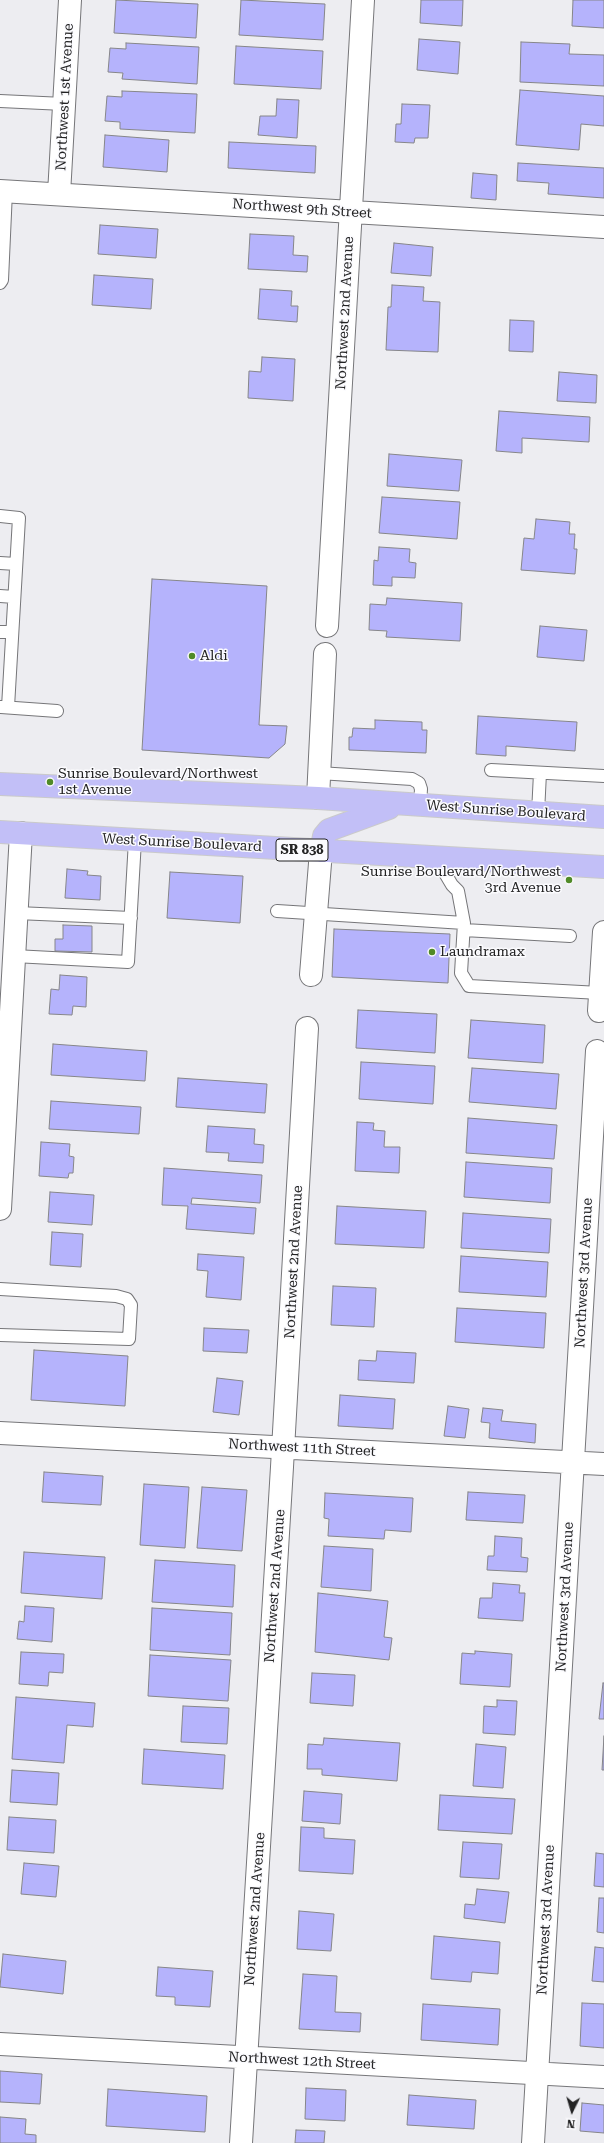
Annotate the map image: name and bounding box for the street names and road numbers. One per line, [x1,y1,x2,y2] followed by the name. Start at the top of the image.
[53,23,77,171] street label: Northwest 1st Avenue
[232,196,372,222] street label: Northwest 9th Street
[333,236,357,390] street label: Northwest 2nd Avenue
[426,797,586,825] street label: West Sunrise Boulevard
[102,830,262,856] street label: West Sunrise Boulevard
[276,839,328,861] road number: SR 838
[282,1185,306,1339] street label: Northwest 2nd Avenue
[572,1198,596,1348] street label: Northwest 3rd Avenue
[228,1436,376,1460] street label: Northwest 11th Street
[261,1509,289,1663] street label: Northwest 2nd Avenue
[553,1522,577,1672] street label: Northwest 3rd Avenue
[241,1832,269,1986] street label: Northwest 2nd Avenue
[534,1845,558,1995] street label: Northwest 3rd Avenue
[228,2049,376,2073] street label: Northwest 12th Street

